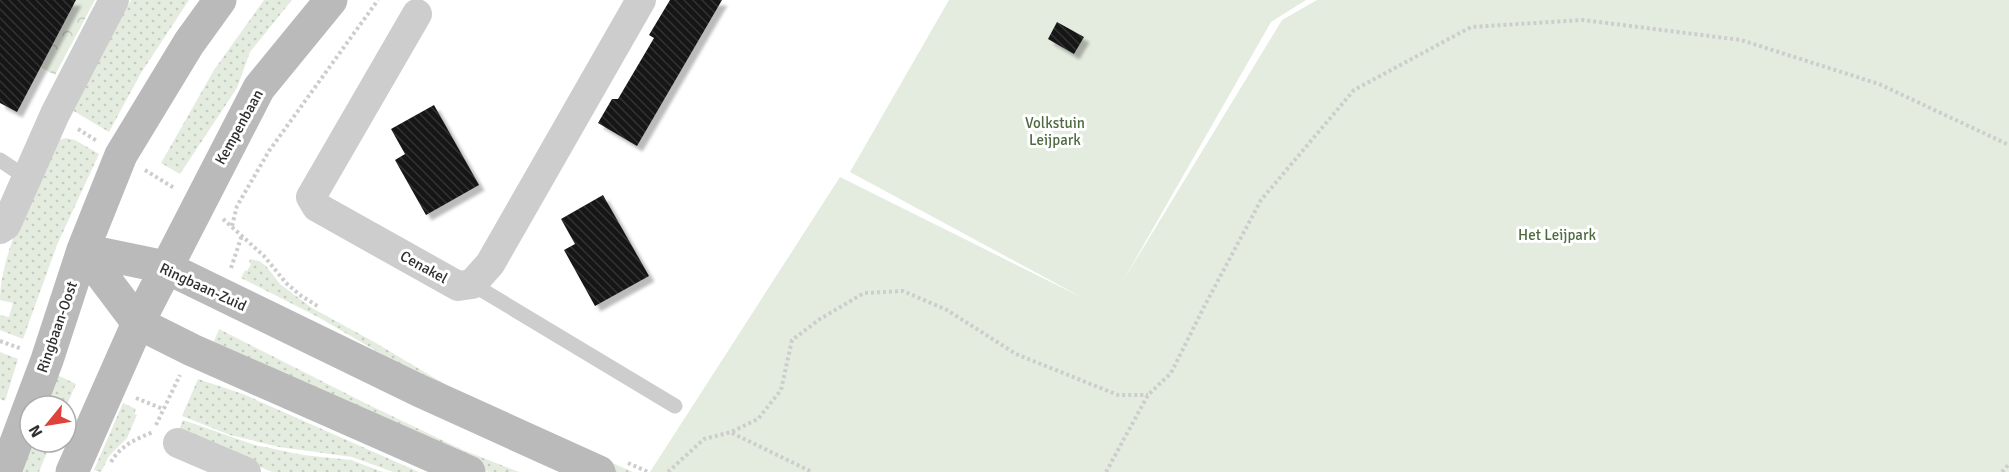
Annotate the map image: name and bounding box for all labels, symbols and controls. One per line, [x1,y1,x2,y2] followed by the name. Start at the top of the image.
[211,86,267,168] street label: Kempenbaan
[1025,114,1085,149] park label: Volkstuin Leijpark
[1518,226,1596,244] park label: Het Leijpark
[397,247,451,287] street label: Cenakel
[157,259,249,315] street label: Ringbaan-Zuid
[33,279,81,375] street label: Ringbaan-Oost
[18,394,78,454] north arrow
[24,421,47,441] text: N

